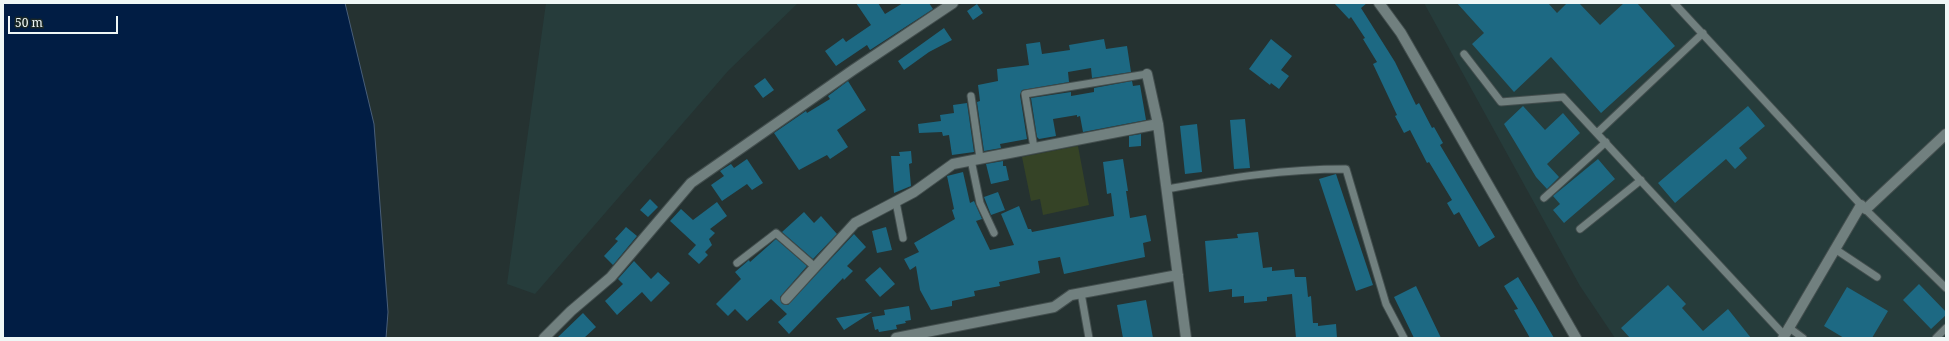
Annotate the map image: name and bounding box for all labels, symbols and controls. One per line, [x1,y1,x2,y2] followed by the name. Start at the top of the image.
[10,8,120,34] scale bar
[15,14,43,31] text: 50 m

